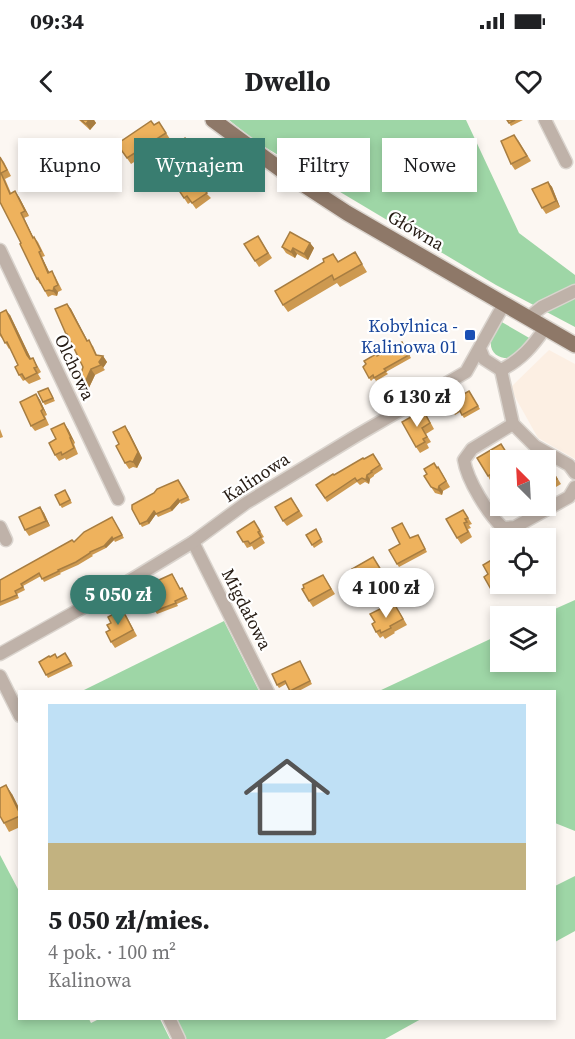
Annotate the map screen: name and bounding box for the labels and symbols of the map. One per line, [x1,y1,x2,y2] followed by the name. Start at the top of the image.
[383,204,450,257] street label: Główna
[361,313,458,359] place label: Kobylnica - Kalinowa 01
[463,328,477,342] marker: Kobylnica - Kalinowa 01
[49,330,101,405] street label: Olchowa
[355,377,479,428] pin: 6 130 zł
[218,446,295,508] street label: Kalinowa
[490,450,556,516] north arrow
[216,564,278,655] street label: Migdałowa
[324,568,448,619] pin: 4 100 zł
[56,575,180,626] pin: 5 050 zł

